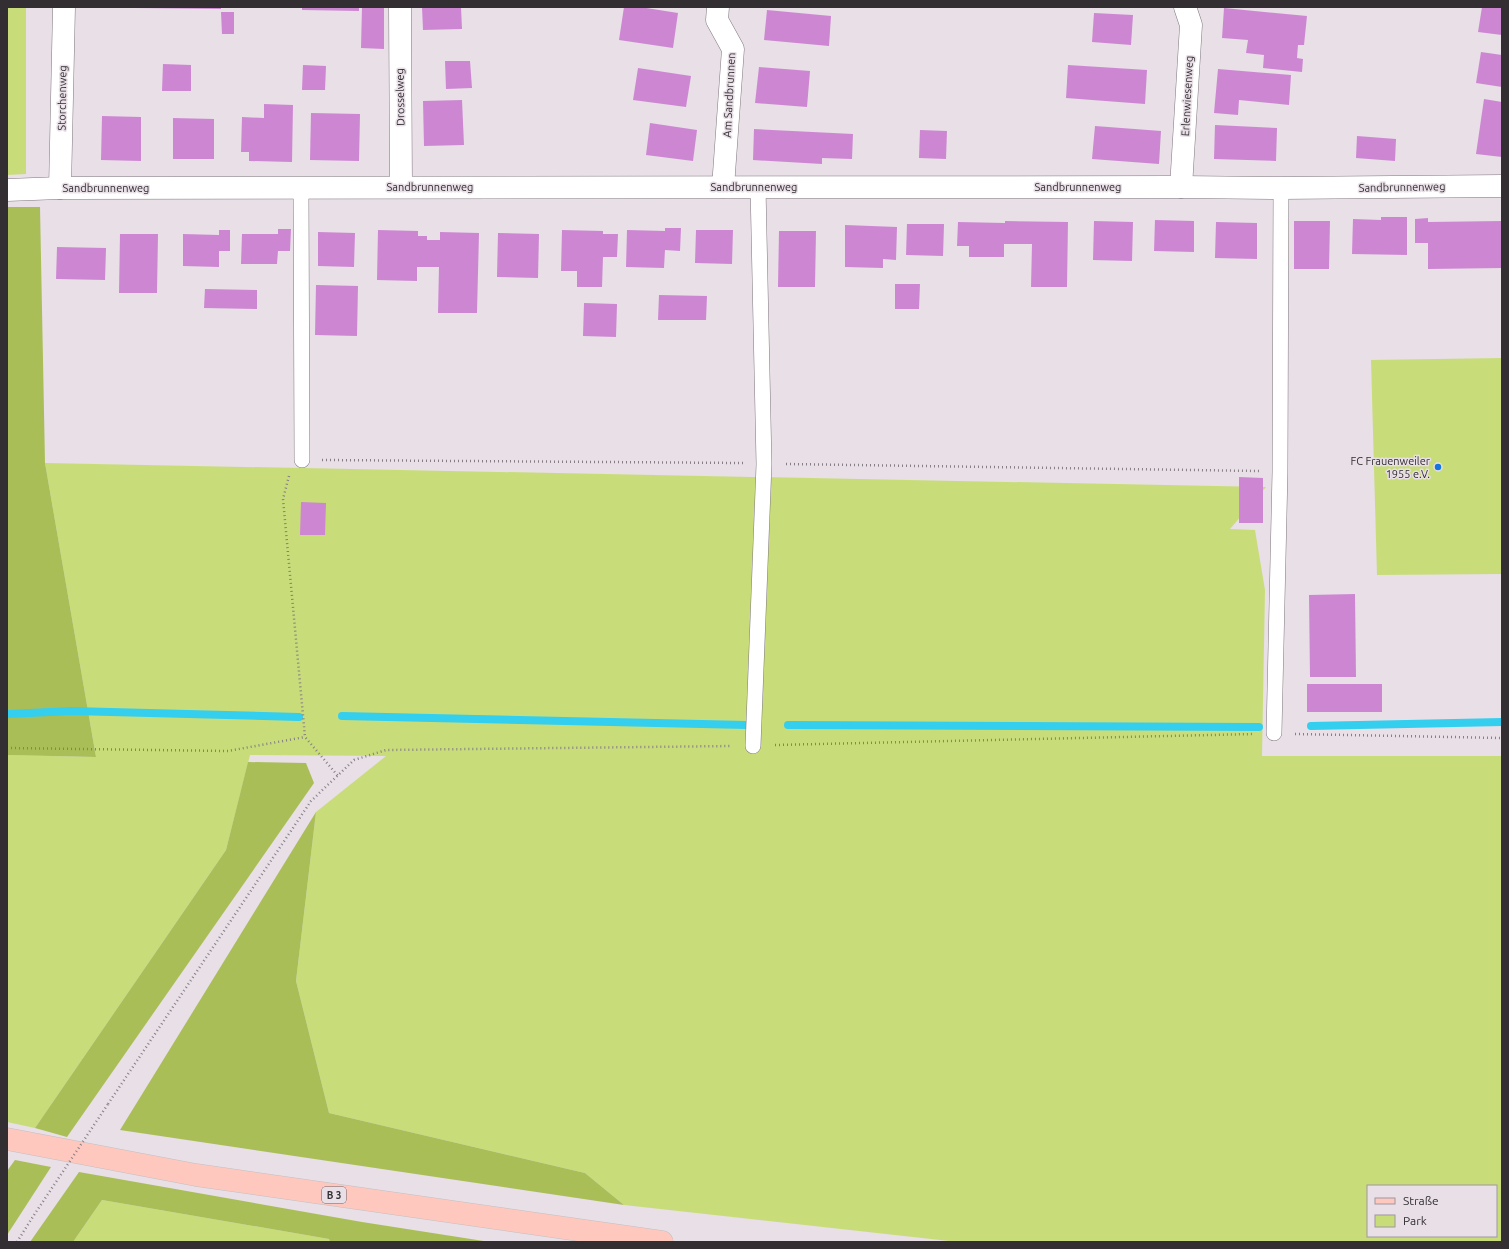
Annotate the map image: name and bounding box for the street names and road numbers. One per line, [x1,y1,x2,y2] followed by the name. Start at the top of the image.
[721,52,737,138] street label: Am Sandbrunnen
[1179,55,1195,137] street label: Erlenwiesenweg
[55,65,69,131] street label: Storchenweg
[393,68,407,126] street label: Drosselweg
[1358,180,1446,194] street label: Sandbrunnenweg
[387,181,473,193] street label: Sandbrunnenweg
[711,181,797,193] street label: Sandbrunnenweg
[1035,181,1121,193] street label: Sandbrunnenweg
[63,182,149,194] street label: Sandbrunnenweg
[322,1187,346,1203] road number: B 3

